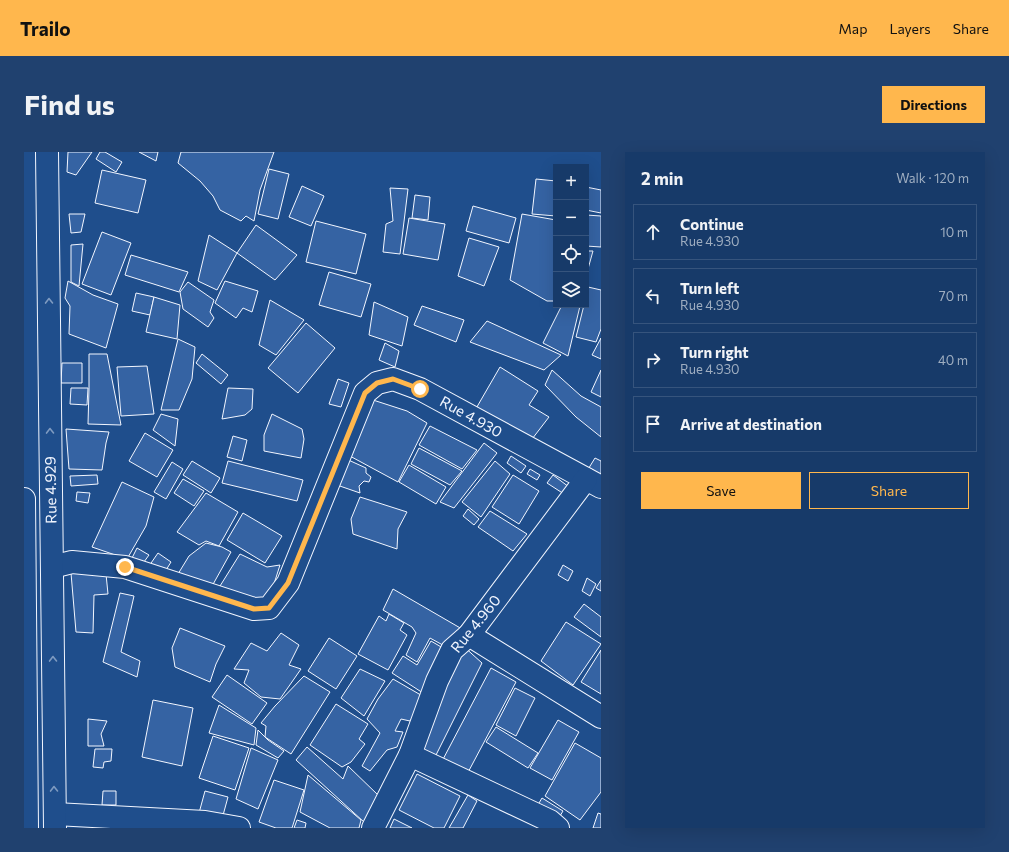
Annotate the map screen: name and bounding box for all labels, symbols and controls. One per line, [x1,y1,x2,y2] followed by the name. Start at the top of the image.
[20,17,71,40] text: Trailo
[839,20,867,37] text: Map
[889,20,931,37] text: Layers
[953,20,989,37] text: Share
[882,86,985,123] button: Directions
[24,87,115,121] text: Find us
[553,164,589,308] map controls
[553,164,589,200] button: +
[641,168,683,189] text: 2 min
[896,170,969,186] text: Walk · 120 m
[553,200,589,236] button: −
[680,215,744,233] text: Continue
[642,221,664,243] icon: ahead
[940,224,968,240] text: 10 m
[680,233,740,249] text: Rue 4.930
[553,236,589,272] button: locate
[553,272,589,308] button: layers
[680,279,739,297] text: Turn left
[642,285,664,307] icon: left
[939,288,968,304] text: 70 m
[680,297,740,313] text: Rue 4.930
[45,298,53,304] one-way arrow
[680,343,749,361] text: Turn right
[642,349,664,371] icon: right
[938,352,968,368] text: 40 m
[680,361,740,377] text: Rue 4.930
[411,380,429,398] route start
[437,392,506,441] street label: Rue 4.930
[642,413,664,435] icon: arrive
[680,415,822,433] text: Arrive at destination
[46,428,55,434] one-way arrow
[40,456,60,524] street label: Rue 4.929
[641,472,801,509] button: Save
[809,472,969,509] button: Share
[116,558,134,576] route end
[446,591,504,656] street label: Rue 4.960
[49,656,57,662] one-way arrow
[50,786,58,792] one-way arrow

